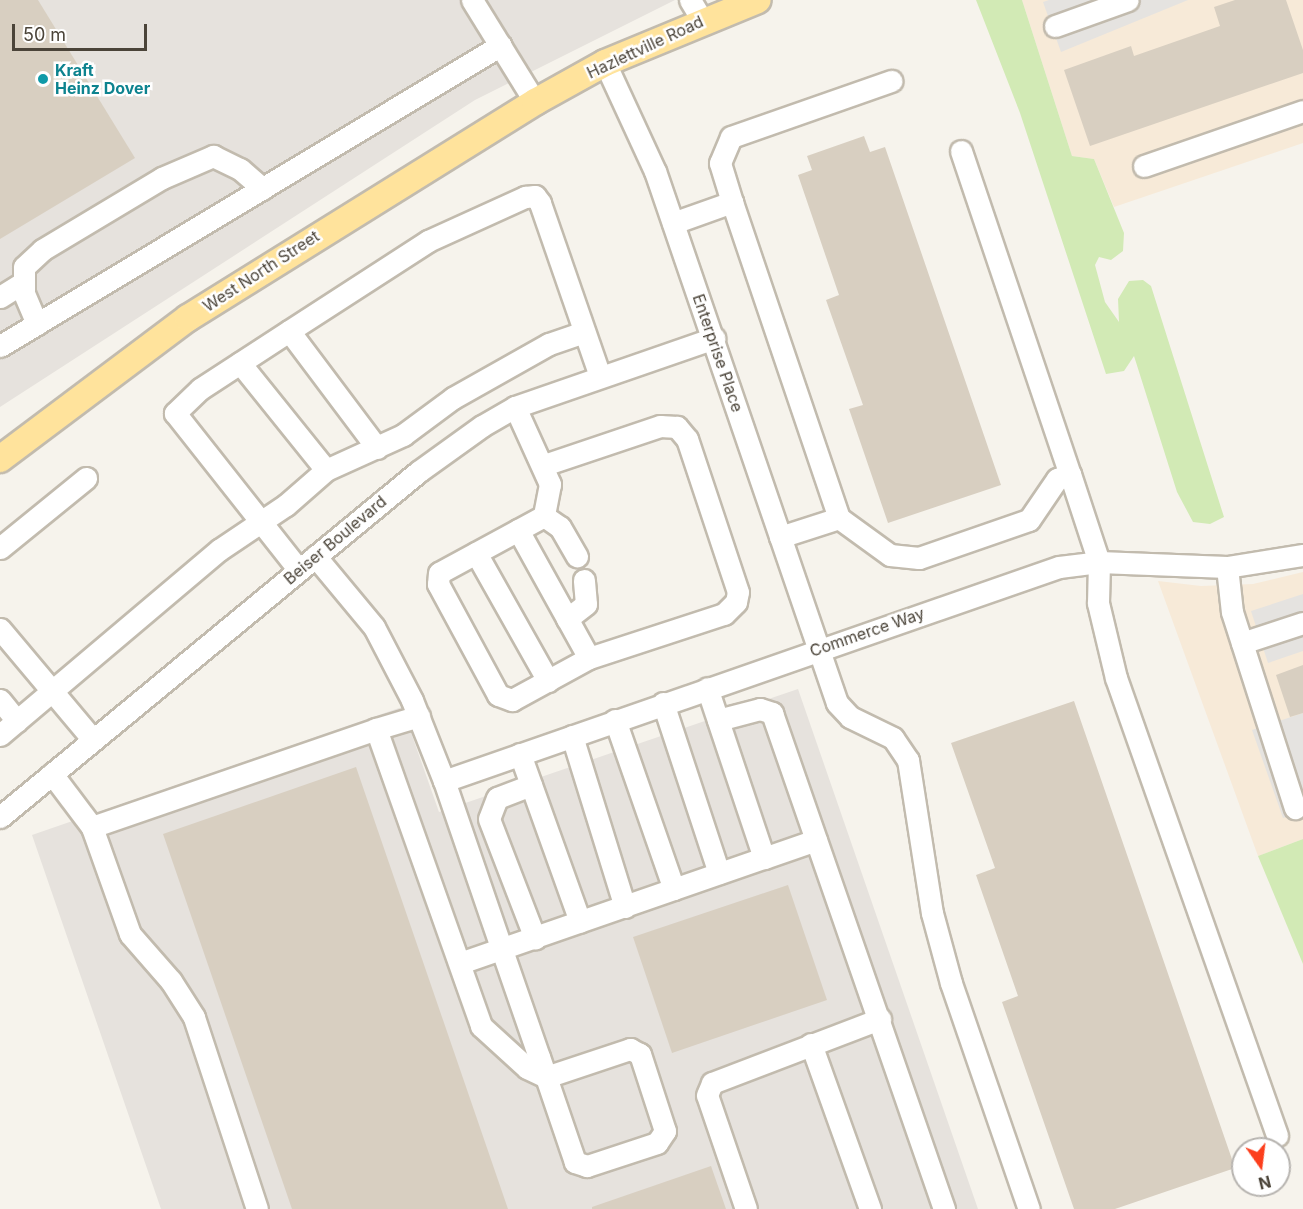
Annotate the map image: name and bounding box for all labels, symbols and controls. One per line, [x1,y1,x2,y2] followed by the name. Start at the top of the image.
[15,12,150,50] scale bar
[584,12,706,82] street label: Hazlettville Road
[23,24,66,45] text: 50 m
[55,60,150,98] place label: Kraft Heinz Dover
[36,72,50,86] marker: Kraft Heinz Dover
[199,226,323,316] street label: West North Street
[689,291,747,415] street label: Enterprise Place
[280,492,390,588] street label: Beiser Boulevard
[807,603,927,661] street label: Commerce Way
[1231,1137,1291,1197] north arrow
[1257,1171,1273,1194] text: N

